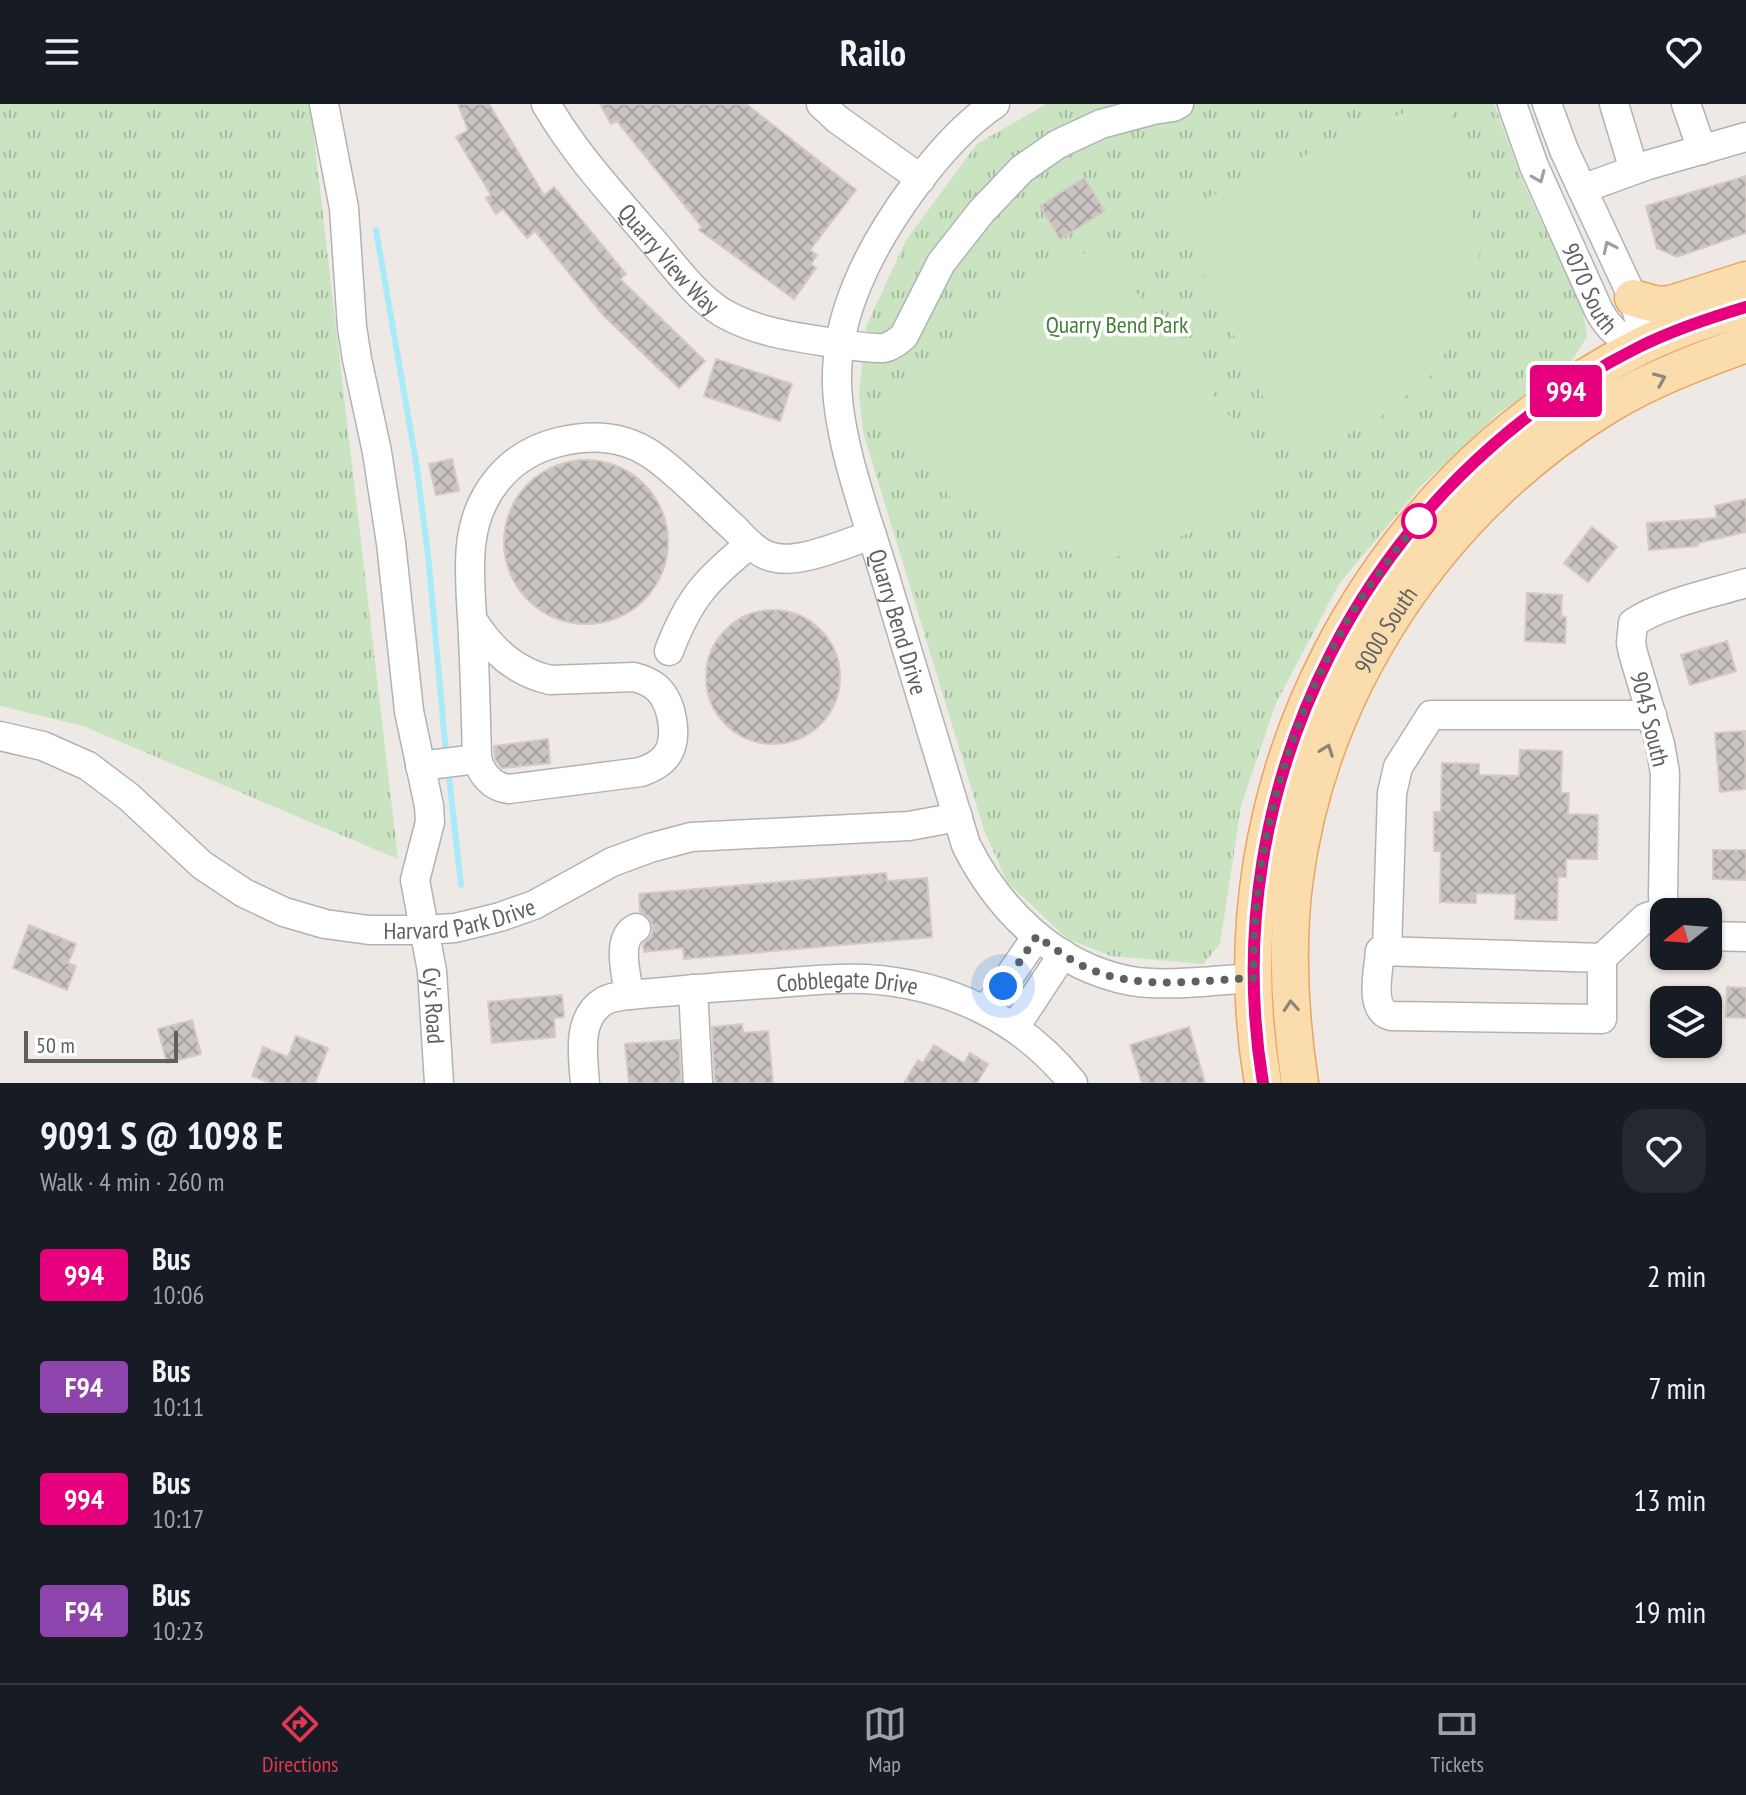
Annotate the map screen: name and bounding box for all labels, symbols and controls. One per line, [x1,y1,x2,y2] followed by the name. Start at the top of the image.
[840,29,906,76] text: Railo
[40,30,84,74] icon: menu
[1662,30,1706,74] icon: heart
[1530,169,1546,183] one-way arrow
[612,197,726,321] street label: Quarry View Way
[1555,238,1625,340] street label: 9070 South
[1603,241,1619,255] one-way arrow
[1046,309,1189,340] park label: Quarry Bend Park
[1520,365,1612,417] line badge: 994
[1546,372,1586,409] text: 994
[1652,372,1666,388] one-way arrow
[1402,504,1436,538] unlabelled marker
[862,545,935,698] street label: Quarry Bend Drive
[1347,580,1424,679] street label: 9000 South
[1623,668,1677,770] street label: 9045 South
[1317,744,1334,758] one-way arrow
[384,890,539,946] street label: Harvard Park Drive
[1650,898,1722,970] north arrow
[1650,898,1722,1058] map controls
[775,963,921,1001] street label: Cobblegate Drive
[416,966,452,1045] street label: Cy's Road
[983,966,1023,1006] your location
[1650,986,1722,1058] button: layers
[1283,999,1300,1012] one-way arrow
[24,1027,178,1063] scale bar
[36,1031,75,1059] text: 50 m
[1622,1109,1706,1193] button: heart
[40,1110,283,1159] text: 9091 S @ 1098 E
[40,1165,224,1198] text: Walk · 4 min · 260 m
[152,1239,191,1278] text: Bus
[64,1256,104,1293] text: 994
[1647,1256,1706,1295] text: 2 min
[152,1278,204,1311] text: 10:06
[152,1351,191,1390] text: Bus
[65,1368,103,1405] text: F94
[1648,1368,1706,1407] text: 7 min
[152,1390,204,1423] text: 10:11
[152,1463,191,1502] text: Bus
[64,1480,104,1517] text: 994
[1633,1480,1706,1519] text: 13 min
[152,1502,204,1535] text: 10:17
[152,1575,191,1614] text: Bus
[65,1592,103,1629] text: F94
[1633,1592,1706,1631] text: 19 min
[152,1614,204,1647] text: 10:23
[262,1702,339,1778] tab: Directions
[863,1702,907,1778] tab: Map
[1431,1702,1484,1778] tab: Tickets

